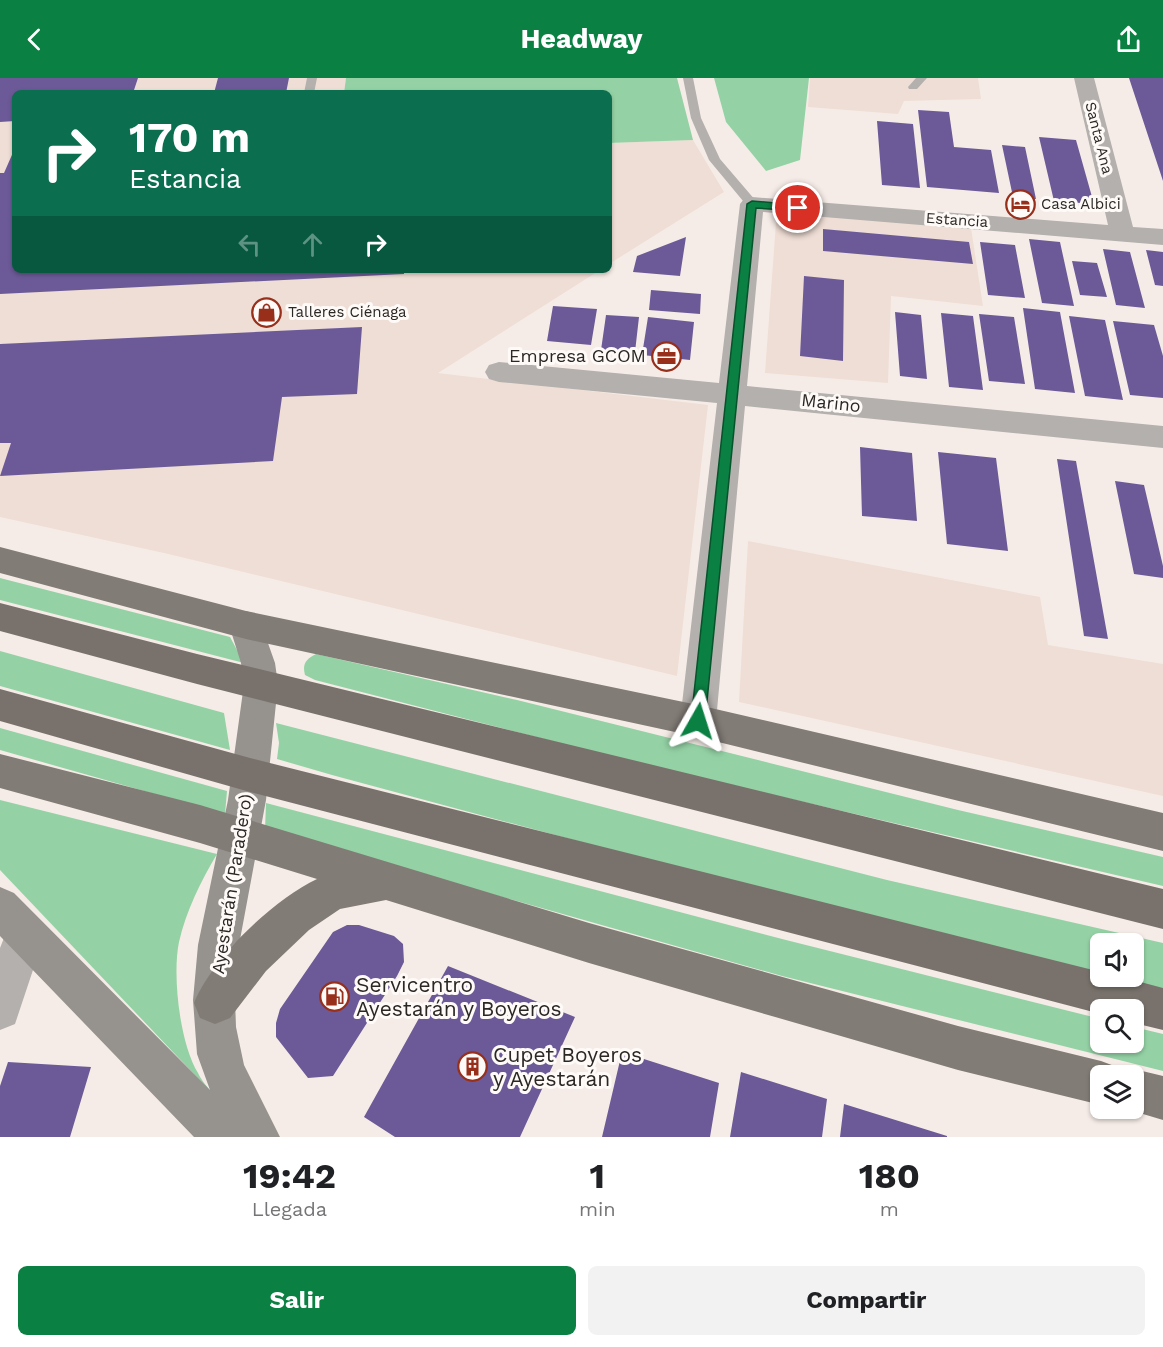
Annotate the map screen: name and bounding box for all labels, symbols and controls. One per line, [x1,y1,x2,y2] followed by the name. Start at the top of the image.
[18,23,51,56] icon: back
[520,23,643,55] text: Headway
[1112,23,1145,56] icon: share
[1081,100,1117,176] street label: Santa Ana
[129,113,250,162] text: 170 m
[30,114,108,192] icon: right
[129,163,241,195] text: Estancia
[772,182,823,233] pin
[1004,188,1036,220] hotel icon: Casa Albici
[781,191,814,224] icon: arrive
[1041,195,1121,213] place label: Casa Albici
[925,209,989,231] street label: Estancia
[233,228,266,261] icon: left
[296,228,329,261] icon: ahead
[359,228,392,261] icon: right
[251,296,283,328] shop icon: Talleres Ciénaga
[288,303,407,321] place label: Talleres Ciénaga
[651,340,683,372] office icon: Empresa GCOM
[509,345,646,366] place label: Empresa GCOM
[800,389,862,416] street label: Marino
[666,689,730,753] position arrow
[207,792,256,975] street label: Ayestarán (Paradero)
[1090,933,1144,1119] map controls
[1090,933,1144,987] button: sound
[356,972,562,1021] place label: Servicentro Ayestarán y Boyeros
[319,981,351,1013] fuel station icon: Servicentro Ayestarán y Boyeros
[1090,999,1144,1053] button: search
[493,1042,642,1091] place label: Cupet Boyeros y Ayestarán
[456,1051,488,1083] building icon: Cupet Boyeros y Ayestarán
[1090,1065,1144,1119] button: layers
[243,1155,336,1197] text: 19:42
[590,1155,605,1197] text: 1
[859,1155,920,1197] text: 180
[252,1197,327,1221] text: Llegada
[579,1197,616,1221] text: min
[880,1197,899,1221] text: m
[18,1266,576,1335] button: Salir
[588,1266,1145,1335] button: Compartir

